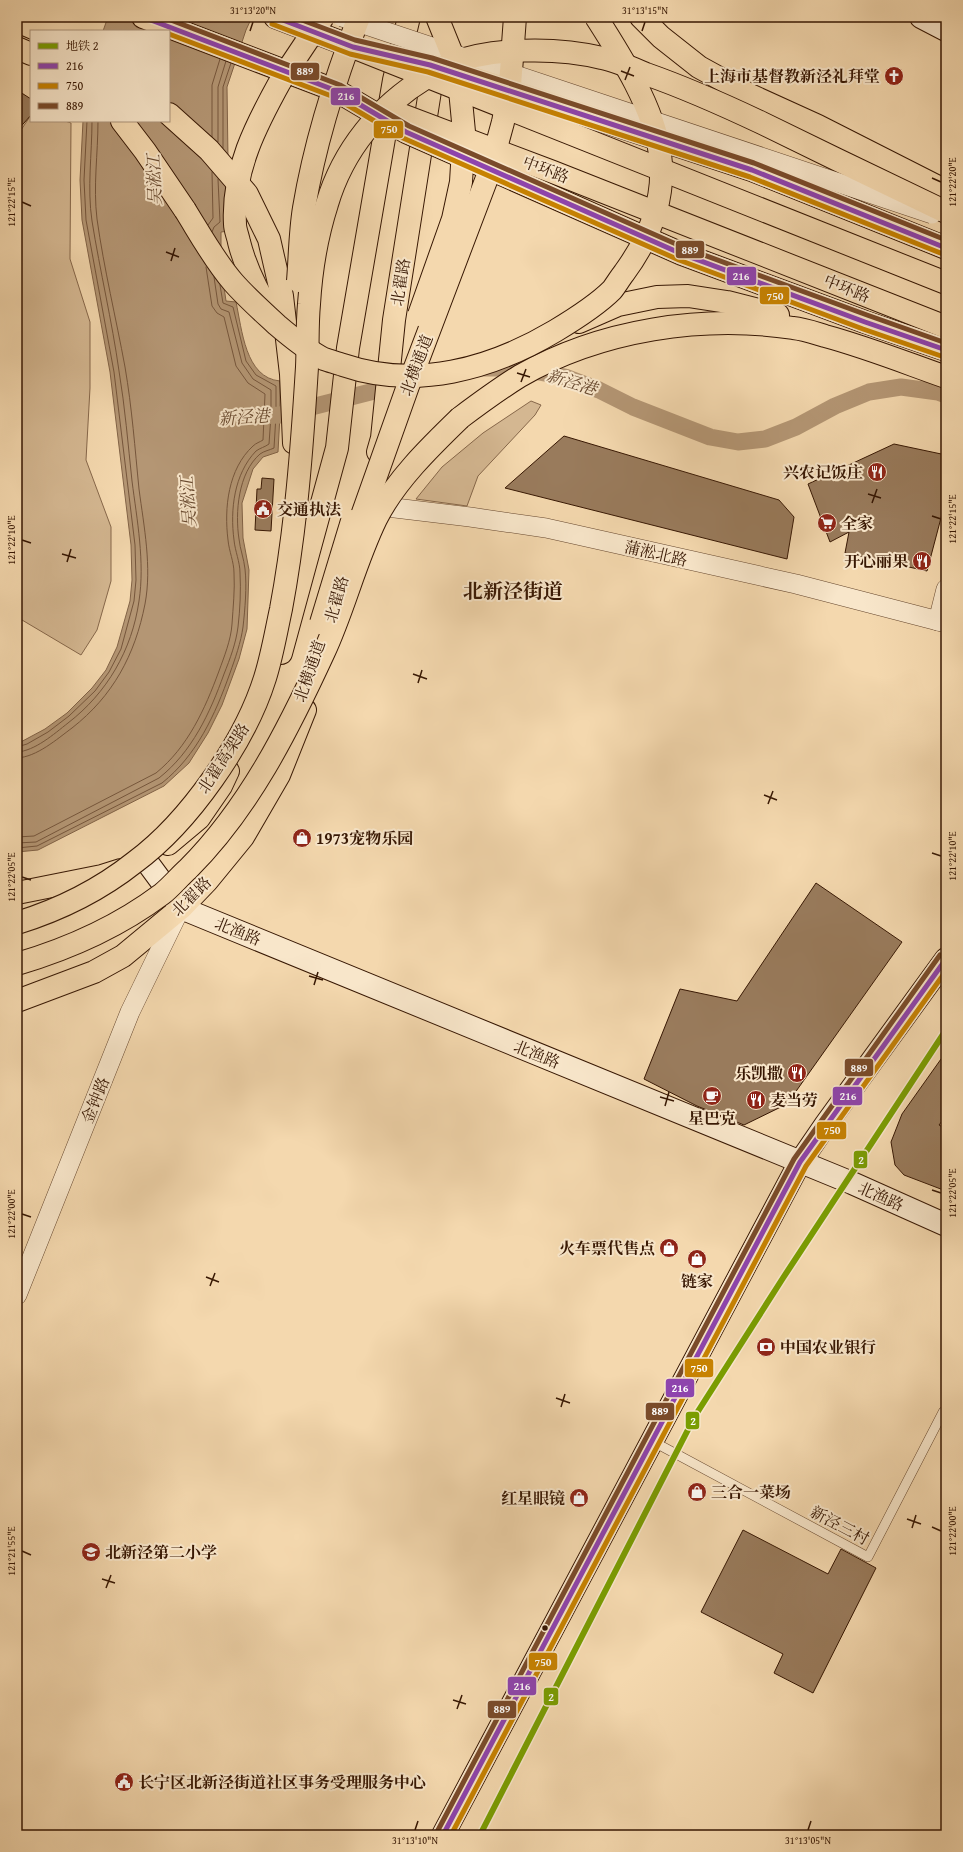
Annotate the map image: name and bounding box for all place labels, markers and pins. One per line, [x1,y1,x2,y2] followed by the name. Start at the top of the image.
[704,64,880,88] place label: 上海市基督教新泾礼拜堂
[883,65,905,87] church icon: 上海市基督教新泾礼拜堂
[783,460,863,484] place label: 兴农记饭庄
[866,461,888,483] restaurant icon: 兴农记饭庄
[277,497,341,521] place label: 交通执法
[252,498,274,520] public building icon: 交通执法
[841,511,873,535] place label: 全家
[816,512,838,534] supermarket icon: 全家
[844,549,908,573] place label: 开心丽果
[911,550,933,572] restaurant icon: 开心丽果
[316,826,413,850] place label: 1973宠物乐园
[291,827,313,849] shop icon: 1973宠物乐园
[735,1061,783,1085] place label: 乐凯撒
[786,1062,808,1084] restaurant icon: 乐凯撒
[701,1085,723,1107] cafe icon: 星巴克
[770,1088,818,1112] place label: 麦当劳
[745,1089,767,1111] restaurant icon: 麦当劳
[688,1106,736,1130] place label: 星巴克
[559,1236,655,1260] place label: 火车票代售点
[658,1237,680,1259] shop icon: 火车票代售点
[686,1248,708,1270] shop icon: 链家
[681,1269,713,1293] place label: 链家
[780,1335,876,1359] place label: 中国农业银行
[755,1336,777,1358] bank icon: 中国农业银行
[711,1480,791,1504] place label: 三合一菜场
[686,1481,708,1503] shop icon: 三合一菜场
[501,1486,565,1510] place label: 红星眼镜
[568,1487,590,1509] shop icon: 红星眼镜
[105,1540,217,1564] place label: 北新泾第二小学
[80,1541,102,1563] school or university icon: 北新泾第二小学
[540,1623,550,1633] unlabelled marker
[138,1770,426,1794] place label: 长宁区北新泾街道社区事务受理服务中心
[113,1771,135,1793] public building icon: 长宁区北新泾街道社区事务受理服务中心

